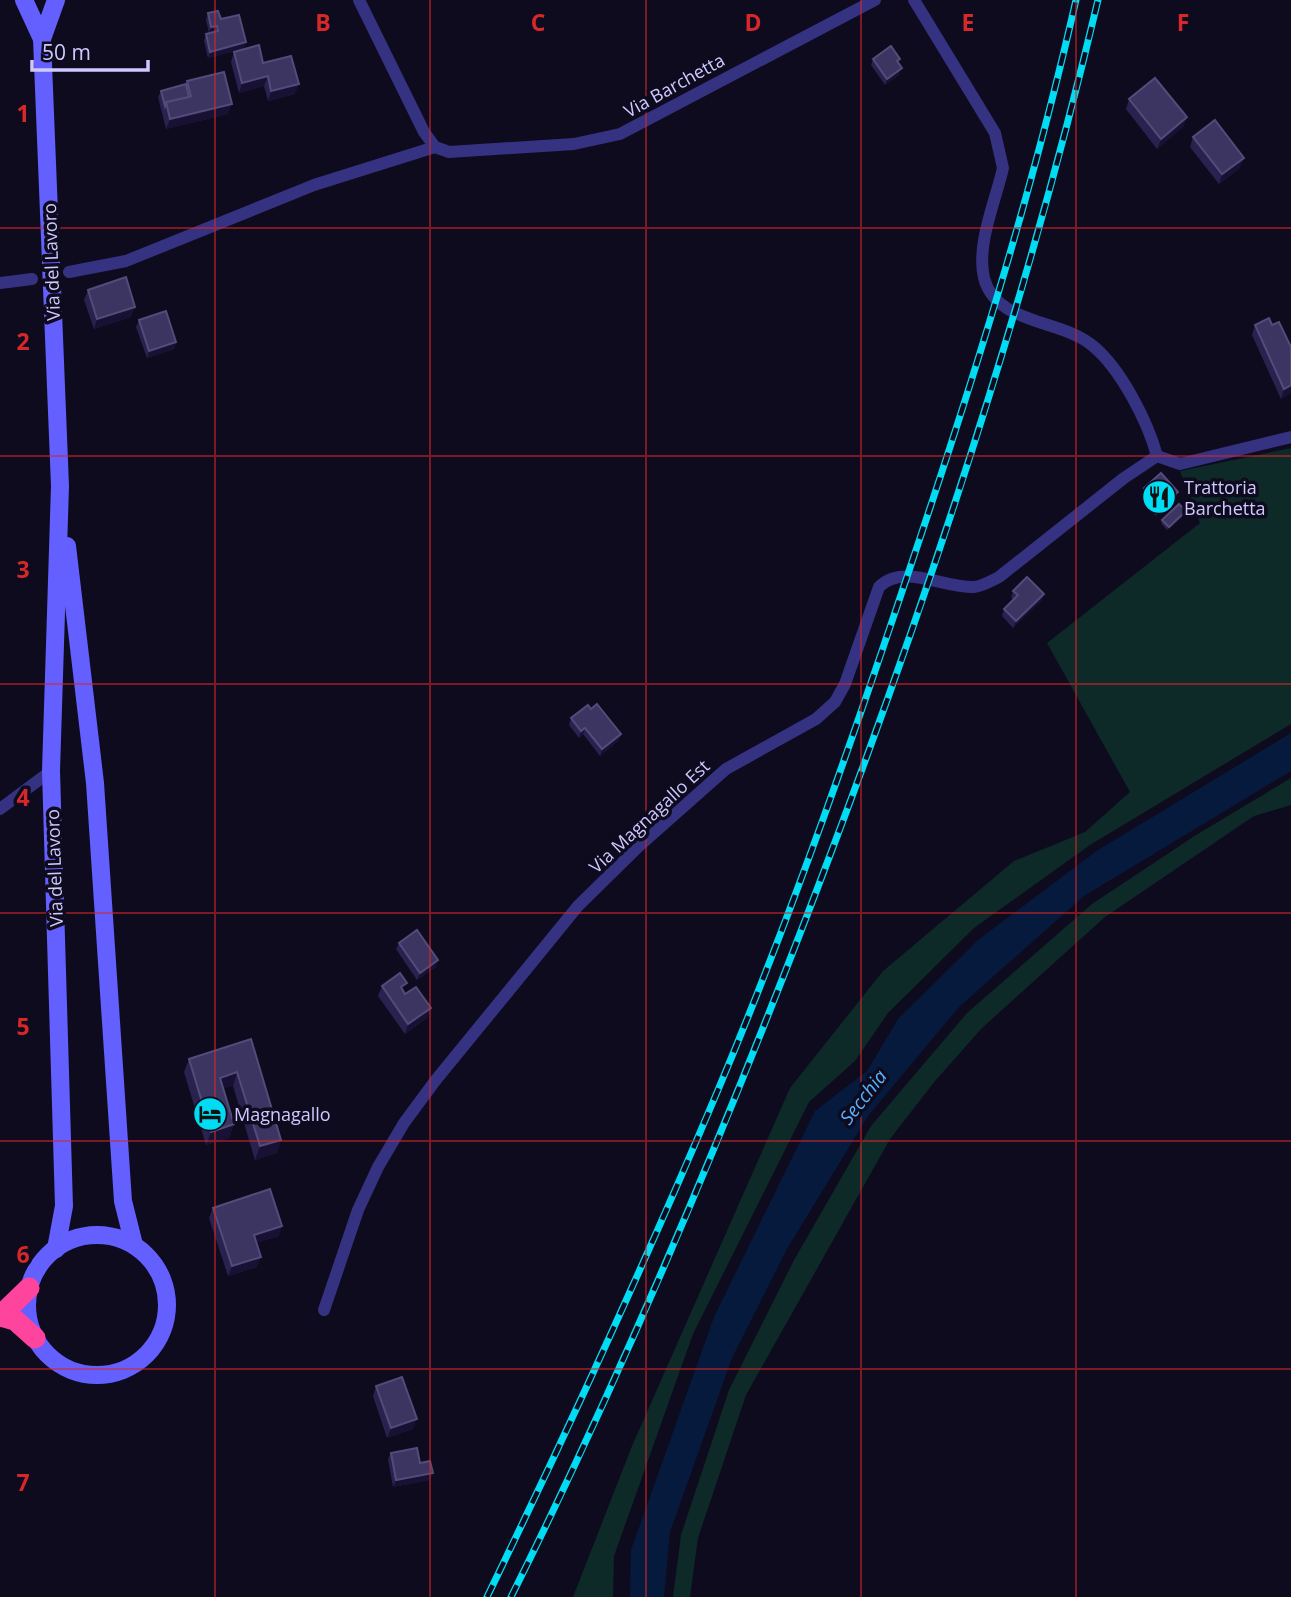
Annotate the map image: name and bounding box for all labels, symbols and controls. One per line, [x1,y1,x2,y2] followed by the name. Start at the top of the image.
[315,6,331,38] text: B
[531,6,545,38] text: C
[744,6,762,38] text: D
[962,6,974,38] text: E
[1177,6,1189,38] text: F
[32,28,147,72] scale bar
[42,38,91,66] text: 50 m
[619,47,729,123] street label: Via Barchetta
[16,97,30,129] text: 1
[37,203,65,321] street label: Via del Lavoro
[16,325,30,357] text: 2
[1184,475,1266,520] place label: Trattoria Barchetta
[1140,478,1178,516] restaurant icon: Trattoria Barchetta
[16,553,30,585] text: 3
[584,754,714,878] street label: Via Magnagallo Est
[16,781,30,813] text: 4
[40,809,68,927] street label: Via del Lavoro
[16,1010,30,1042] text: 5
[833,1064,893,1130] water label: Secchia
[191,1095,229,1133] hotel icon: Magnagallo
[234,1102,331,1126] place label: Magnagallo
[16,1238,30,1270] text: 6
[16,1466,30,1498] text: 7

